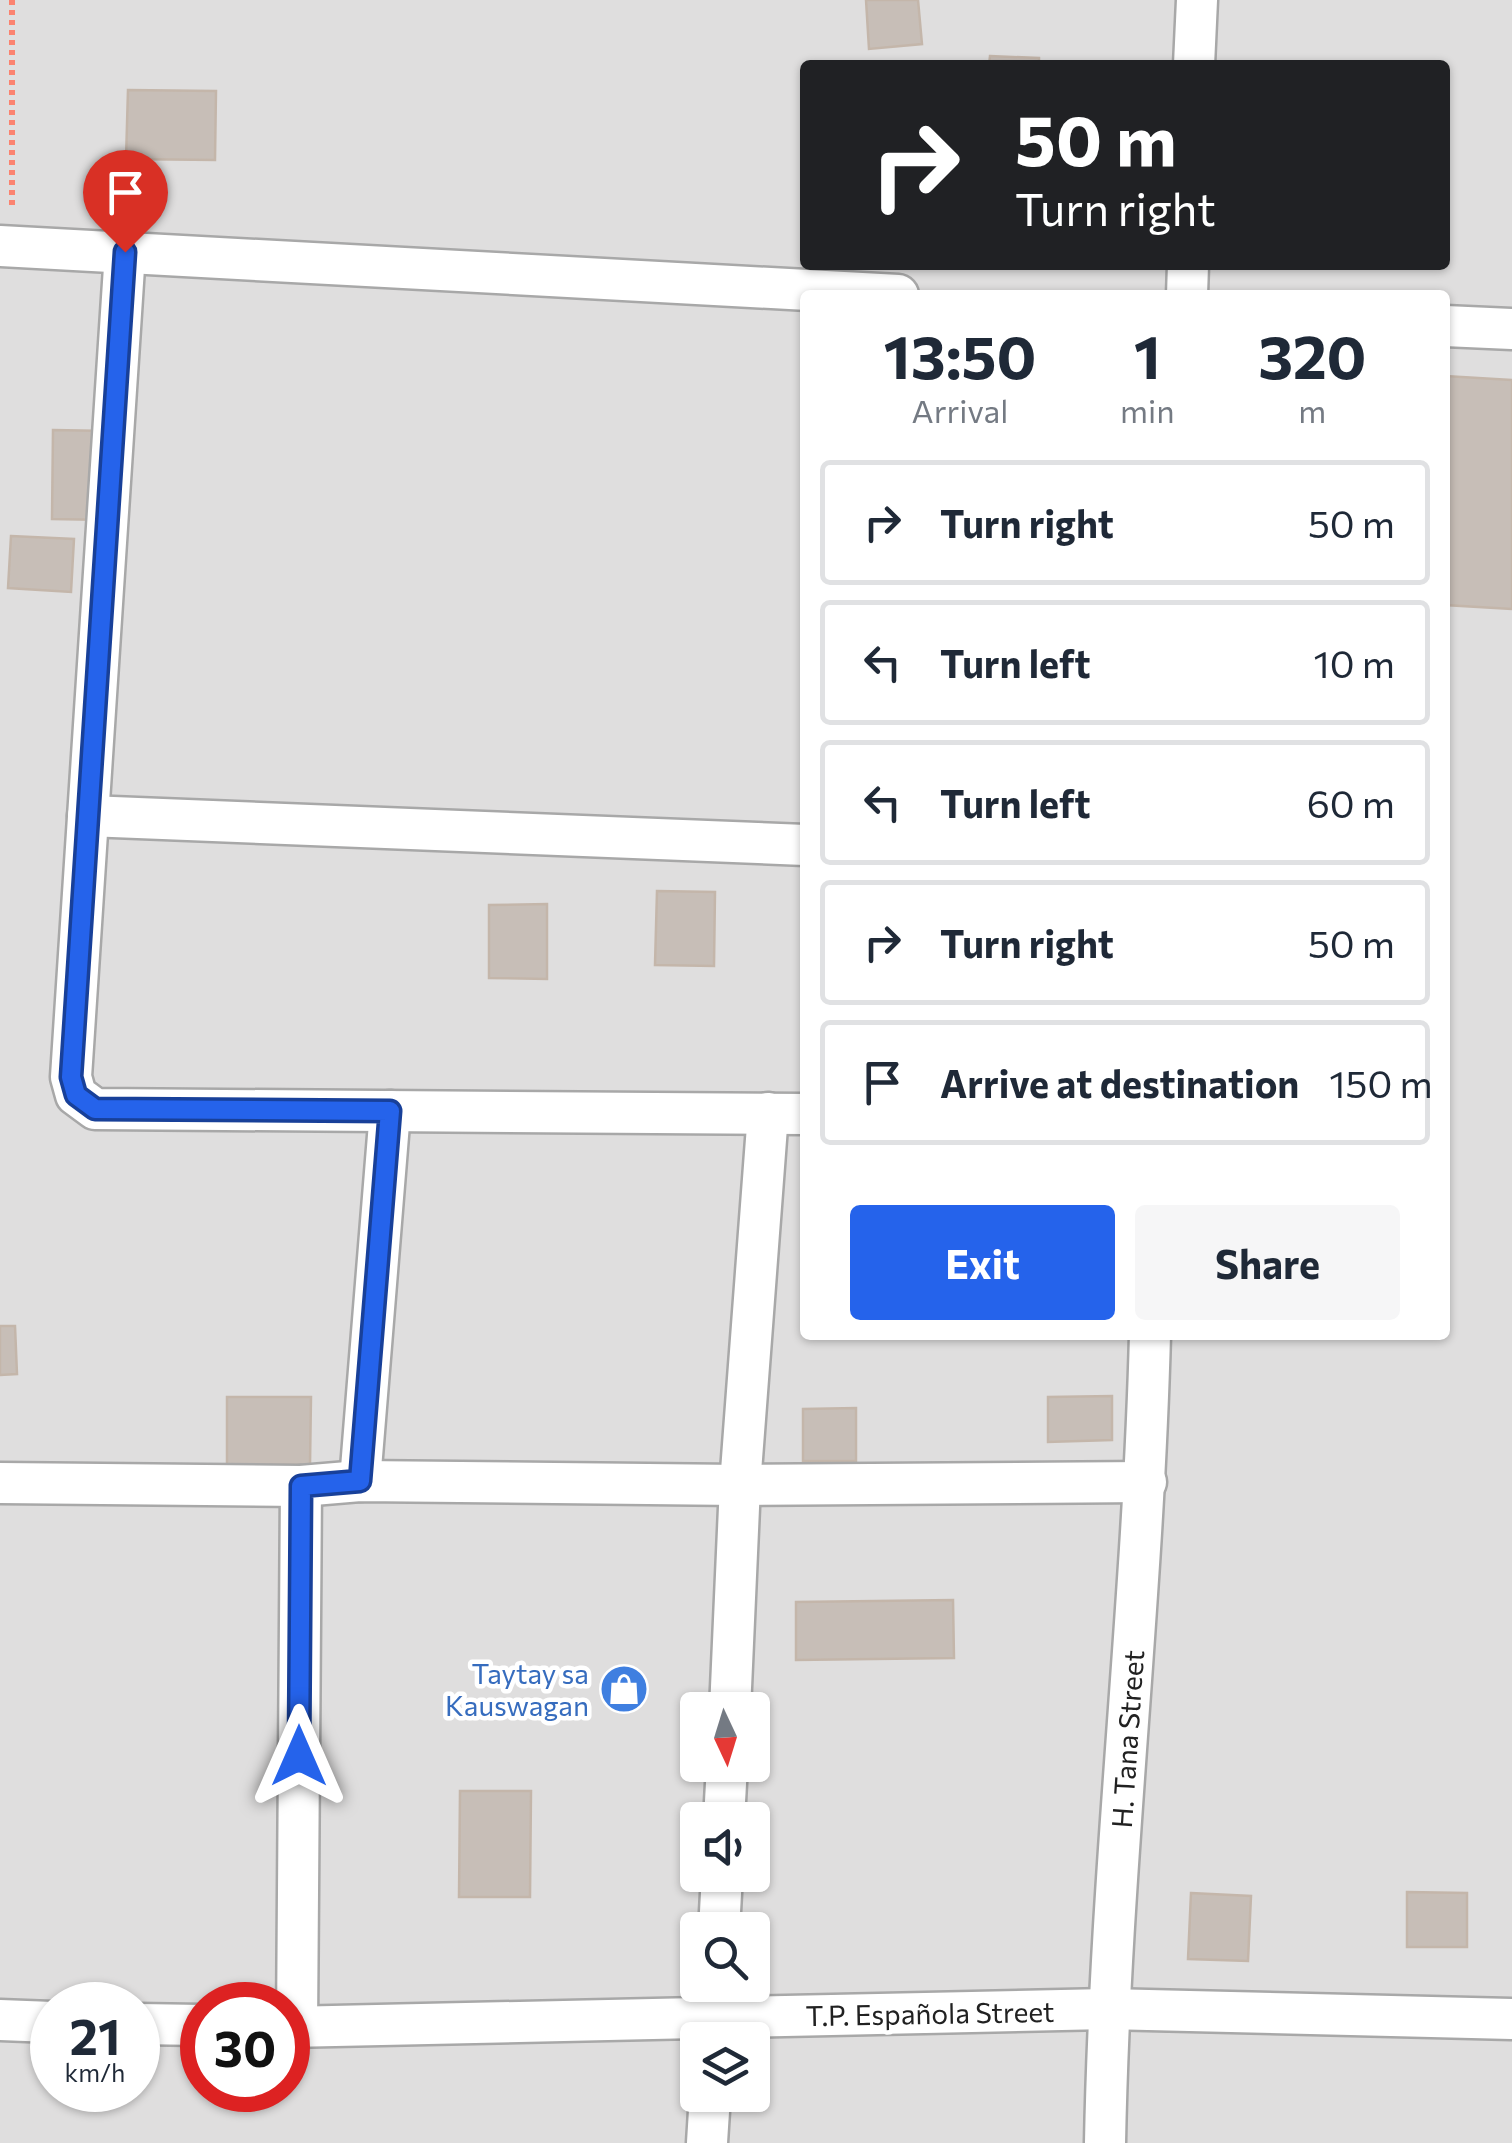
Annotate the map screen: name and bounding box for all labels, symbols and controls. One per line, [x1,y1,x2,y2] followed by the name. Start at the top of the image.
[1015,95,1177,180] text: 50 m
[850,100,980,230] icon: right
[83,150,168,253] pin
[98,165,153,220] icon: arrive
[1015,180,1216,235] text: Turn right
[884,318,1036,391] text: 13:50
[1134,318,1161,391] text: 1
[1258,318,1366,391] text: 320
[912,390,1008,430] text: Arrival
[1120,390,1175,430] text: min
[1298,390,1326,430] text: m
[855,495,910,550] icon: right
[940,499,1114,546] text: Turn right
[1308,499,1395,546] text: 50 m
[855,635,910,690] icon: left
[940,639,1091,686] text: Turn left
[1314,639,1395,686] text: 10 m
[855,775,910,830] icon: left
[940,779,1091,826] text: Turn left
[1307,779,1395,826] text: 60 m
[855,915,910,970] icon: right
[940,919,1114,966] text: Turn right
[1308,919,1395,966] text: 50 m
[855,1055,910,1110] icon: arrive
[940,1059,1299,1106] text: Arrive at destination
[1329,1059,1433,1106] text: 150 m
[850,1205,1115,1320] button: Exit
[1135,1205,1400,1320] button: Share
[1104,1649,1150,1829] street label: H. Tana Street
[445,1656,589,1722] place label: Taytay sa Kauswagan
[598,1663,650,1715] shop icon: Taytay sa Kauswagan
[680,1692,770,1782] north arrow
[680,1692,770,2112] map controls
[247,1704,351,1808] position arrow
[680,1802,770,1892] button: sound
[680,1912,770,2002] button: search
[180,1982,310,2112] speed limit sign: 30
[805,1994,1055,2032] street label: T.P. Española Street
[69,2004,121,2065] text: 21
[680,2022,770,2112] button: layers
[65,2057,125,2087] text: km/h

